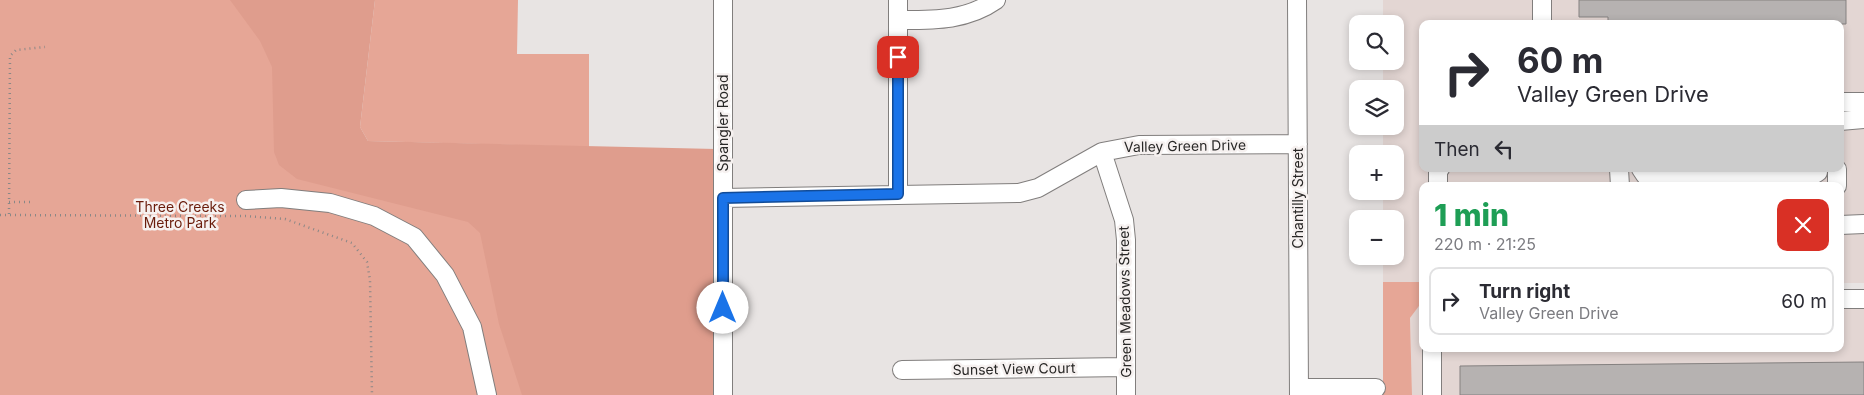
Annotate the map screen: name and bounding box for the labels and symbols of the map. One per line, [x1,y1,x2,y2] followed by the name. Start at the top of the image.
[877,36,919,78] pin
[714,75,731,171] street label: Spangler Road
[1124,136,1246,155] street label: Valley Green Drive
[1289,147,1306,248] street label: Chantilly Street
[135,198,225,231] park label: Three Creeks Metro Park
[1115,226,1134,378] street label: Green Meadows Street
[696,281,748,333] position arrow
[952,359,1076,378] street label: Sunset View Court

